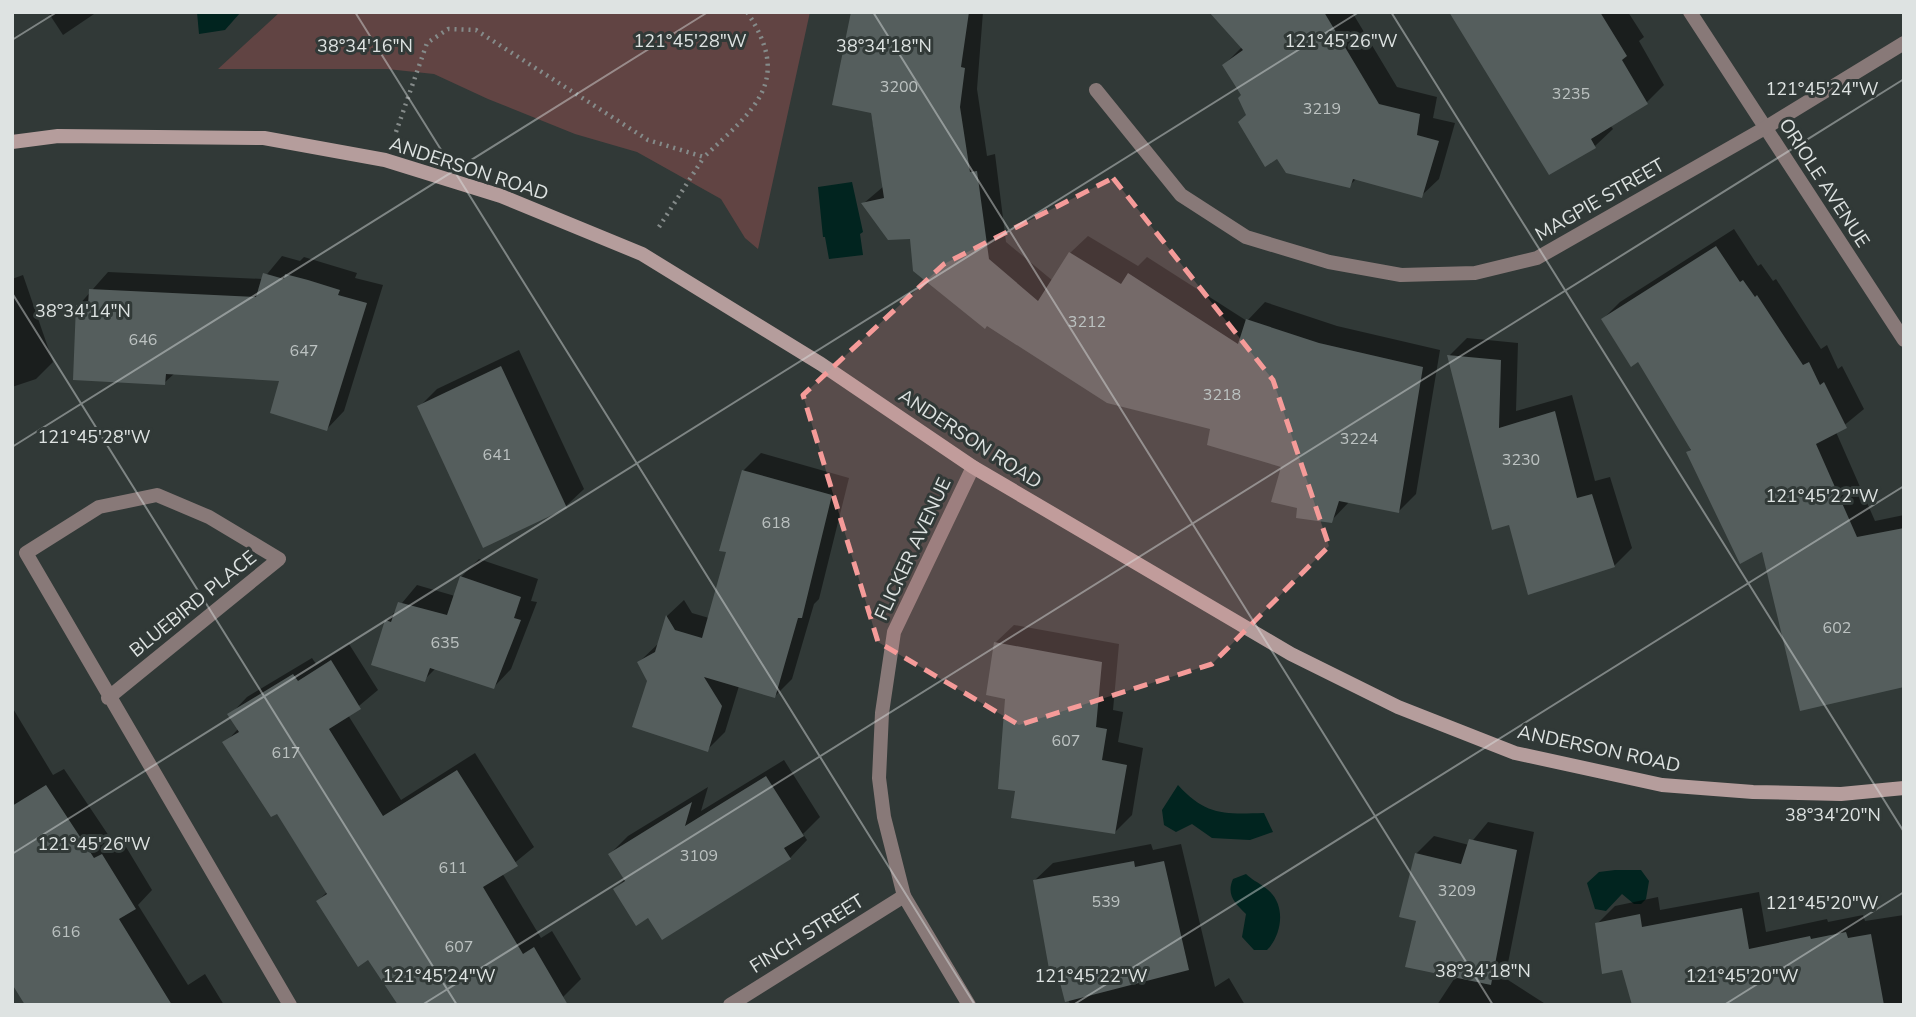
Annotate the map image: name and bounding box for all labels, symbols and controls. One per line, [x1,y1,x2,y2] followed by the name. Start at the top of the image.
[633,29,747,53] text: 121°45'28"W
[1284,29,1398,53] text: 121°45'26"W
[317,34,413,58] text: 38°34'16"N
[836,34,932,58] text: 38°34'18"N
[880,76,918,98] house number: 3200
[1765,77,1879,101] text: 121°45'24"W
[1552,83,1590,105] house number: 3235
[1303,98,1341,120] house number: 3219
[1773,113,1875,253] street label: ORIOLE AVENUE
[386,131,552,207] street label: ANDERSON ROAD
[1531,152,1670,248] street label: MAGPIE STREET
[35,299,131,323] text: 38°34'14"N
[1068,311,1106,333] house number: 3212
[129,329,157,351] house number: 646
[290,340,318,362] house number: 647
[893,383,1047,495] street label: ANDERSON ROAD
[1203,384,1241,406] house number: 3218
[37,425,151,449] text: 121°45'28"W
[1340,428,1379,450] house number: 3224
[483,444,511,466] house number: 641
[1502,449,1540,471] house number: 3230
[868,473,958,625] street label: FLICKER AVENUE
[1765,484,1879,508] text: 121°45'22"W
[762,512,790,534] house number: 618
[124,545,262,663] street label: BLUEBIRD PLACE
[1823,617,1851,639] house number: 602
[431,632,459,654] house number: 635
[1515,719,1683,779] street label: ANDERSON ROAD
[1052,730,1080,752] house number: 607
[272,742,300,764] house number: 617
[1785,803,1881,827] text: 38°34'20"N
[37,832,151,856] text: 121°45'26"W
[680,845,718,867] house number: 3109
[439,857,467,879] house number: 611
[1438,880,1476,902] house number: 3209
[745,888,870,980] street label: FINCH STREET
[1092,891,1120,913] house number: 539
[1765,891,1879,915] text: 121°45'20"W
[52,921,80,943] house number: 616
[445,936,473,958] house number: 607
[1435,959,1531,983] text: 38°34'18"N
[382,964,496,988] text: 121°45'24"W
[1034,964,1148,988] text: 121°45'22"W
[1685,964,1799,988] text: 121°45'20"W

